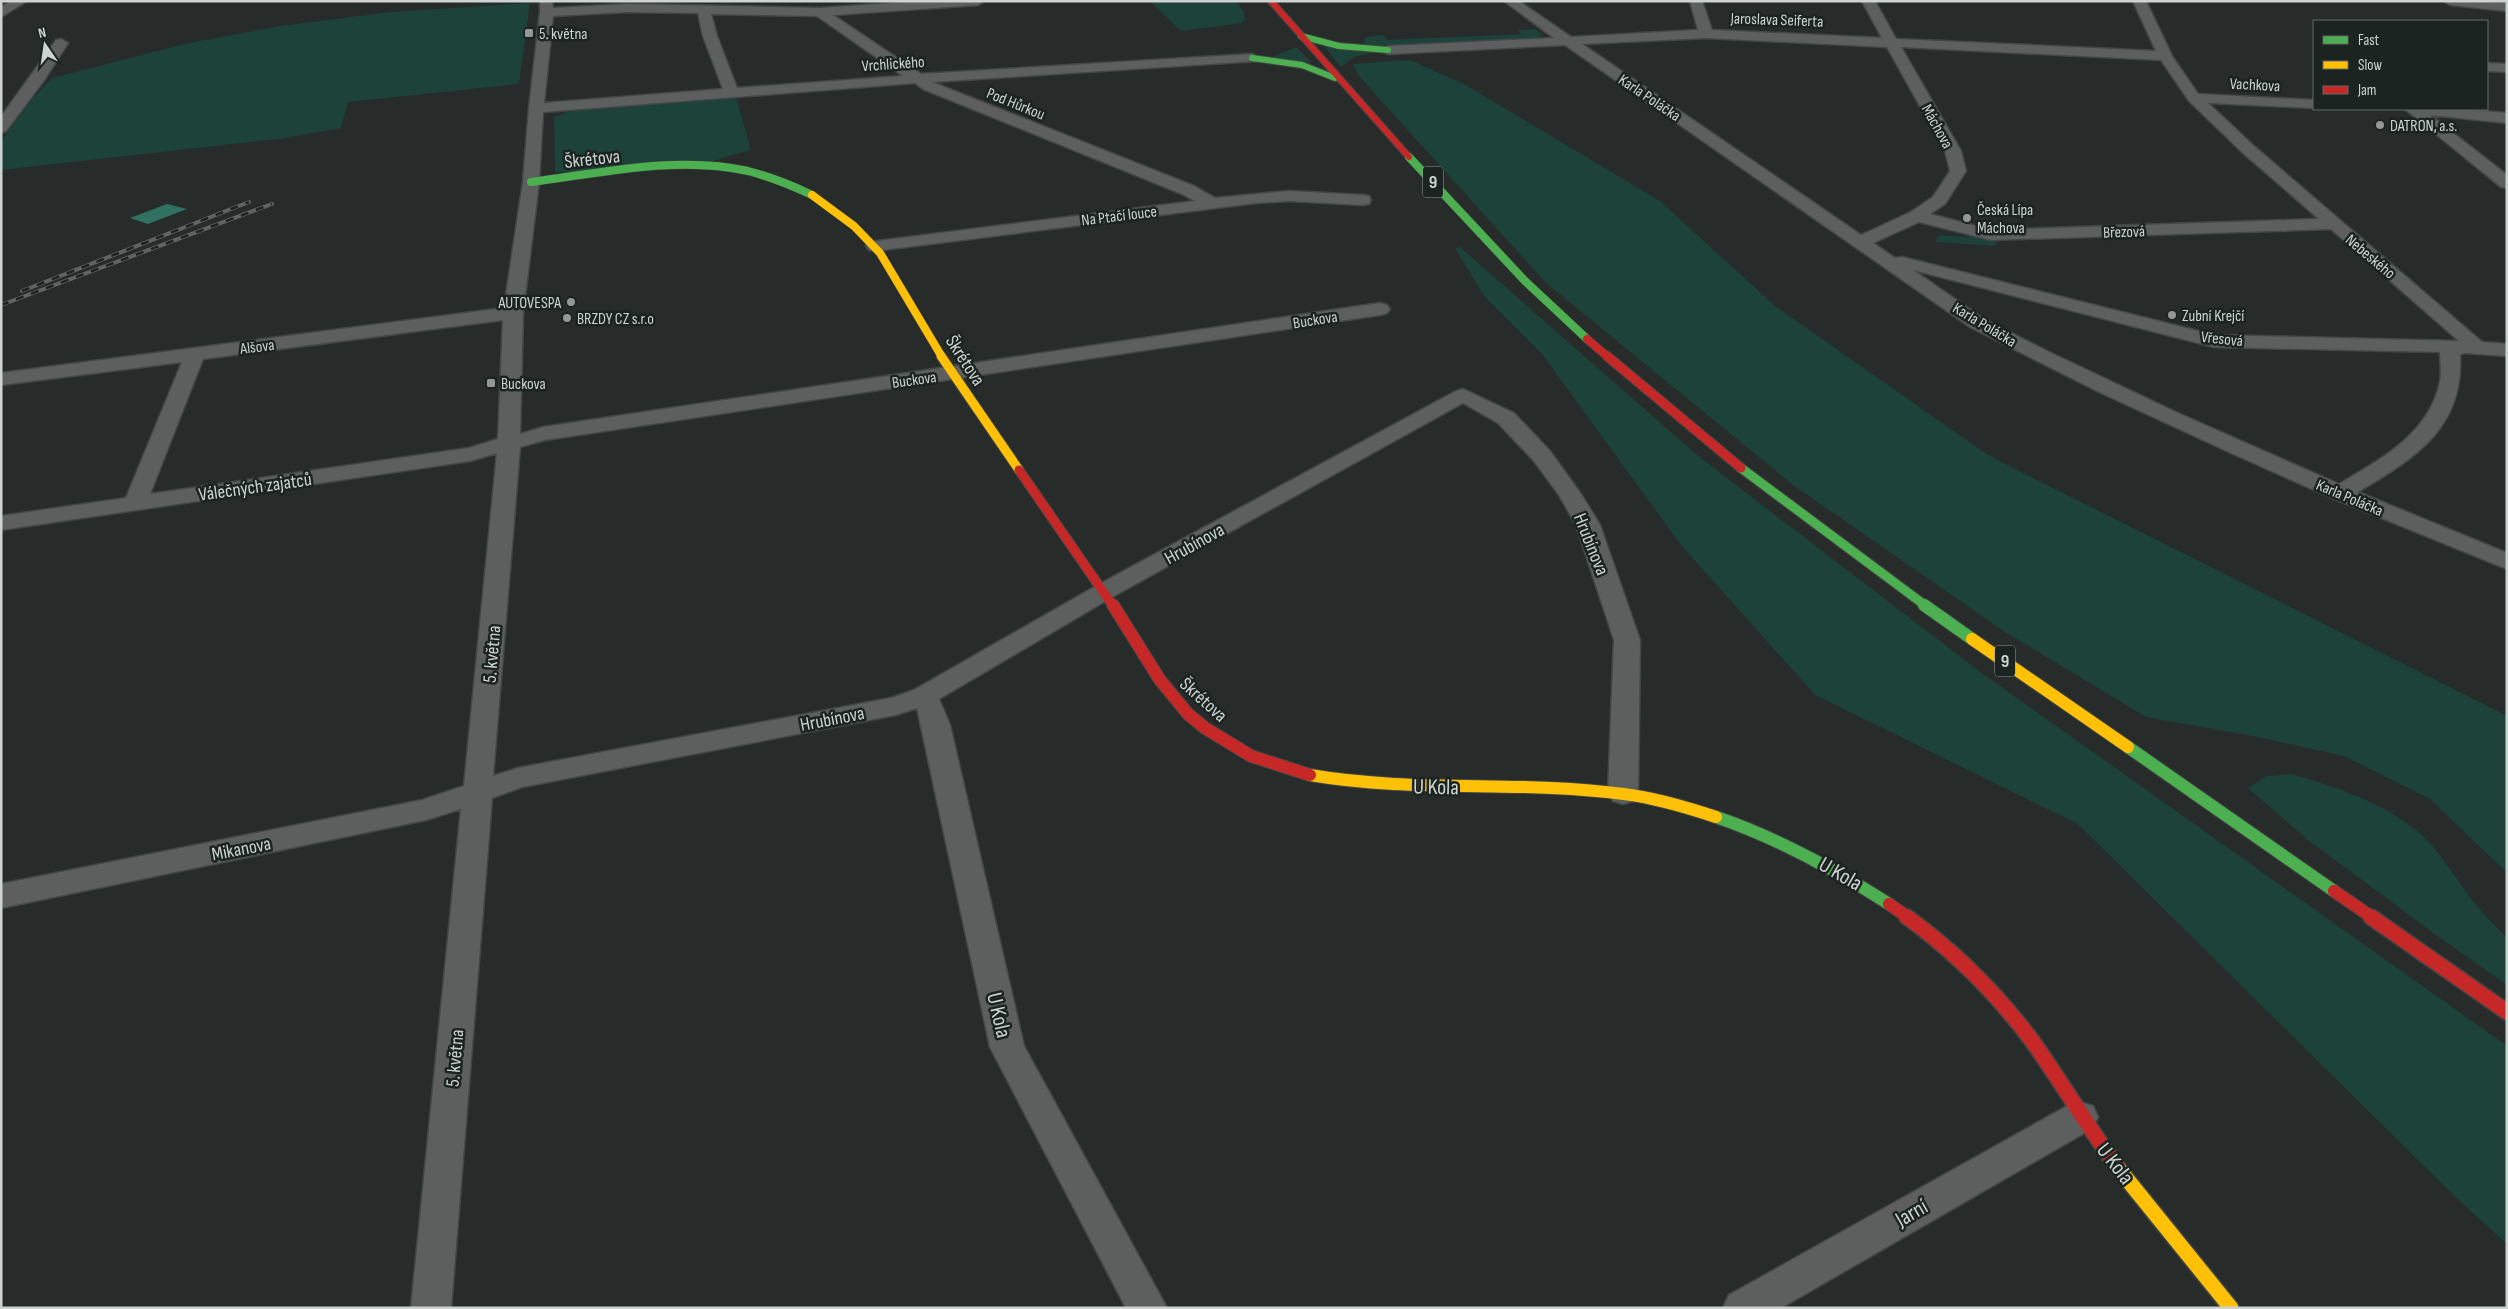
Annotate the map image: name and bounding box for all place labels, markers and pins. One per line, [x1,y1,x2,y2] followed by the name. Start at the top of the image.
[539,25,587,44] place label: 5. května
[523,27,535,39] marker: 5. května
[2390,117,2457,136] place label: DATRON, a.s.
[2374,119,2386,131] marker: DATRON, a.s.
[1977,201,2033,238] place label: Česká Lípa Máchova
[1961,212,1973,224] marker: Česká Lípa Máchova
[497,294,561,313] place label: AUTOVESPA
[565,296,577,308] marker: AUTOVESPA
[2182,307,2244,326] place label: Zubní Krejčí
[2166,309,2178,321] marker: Zubní Krejčí
[577,310,654,329] place label: BRZDY CZ s.r.o
[561,312,573,324] marker: BRZDY CZ s.r.o
[501,375,546,394] place label: Buckova
[485,377,497,389] marker: Buckova

